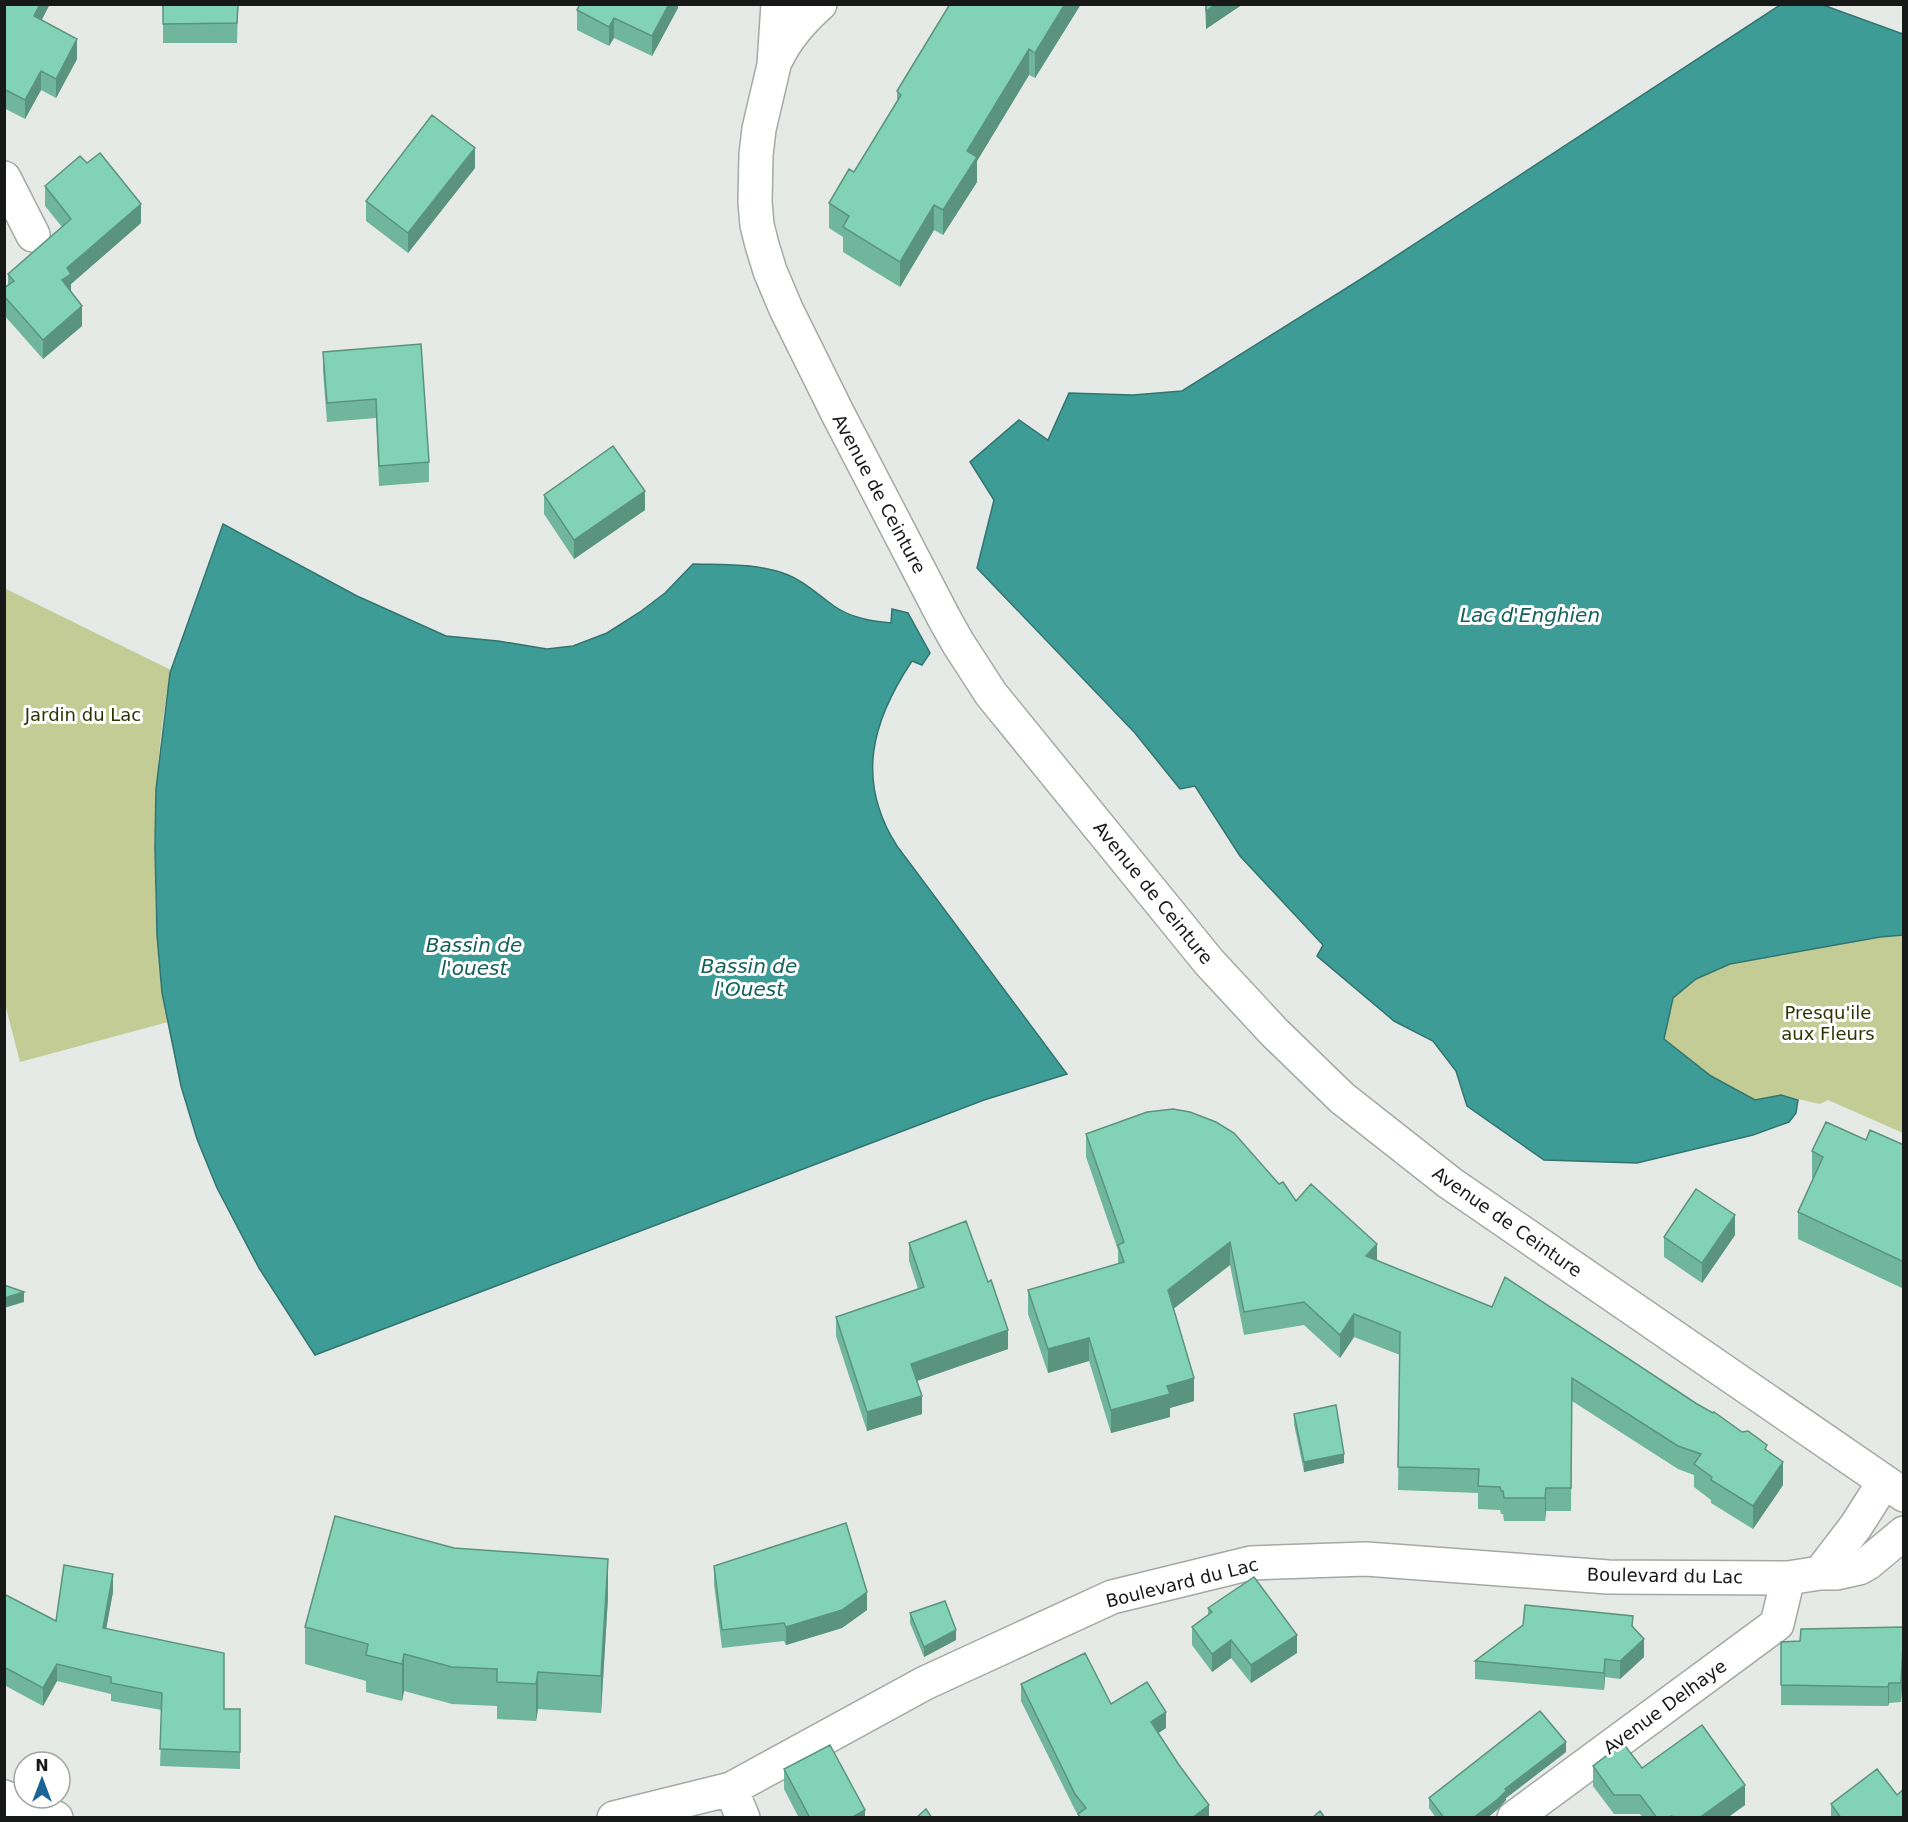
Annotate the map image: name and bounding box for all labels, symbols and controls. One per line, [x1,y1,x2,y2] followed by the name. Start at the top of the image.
[829,411,930,577] street label: Avenue de Ceinture
[1460,603,1600,627] water label: Lac d'Enghien
[24,704,141,725] park label: Jardin du Lac
[1089,817,1217,968] street label: Avenue de Ceinture
[426,933,522,980] water label: Bassin de l'ouest
[701,954,797,1001] water label: Bassin de l'Ouest
[1781,1002,1875,1044] park label: Presqu'ile aux Fleurs
[1429,1162,1586,1281] street label: Avenue de Ceinture
[1104,1553,1260,1612] street label: Boulevard du Lac
[1587,1564,1743,1587] street label: Boulevard du Lac
[1599,1655,1730,1758] street label: Avenue Delhaye
[12,1750,72,1810] north arrow
[35,1756,49,1775] text: N

